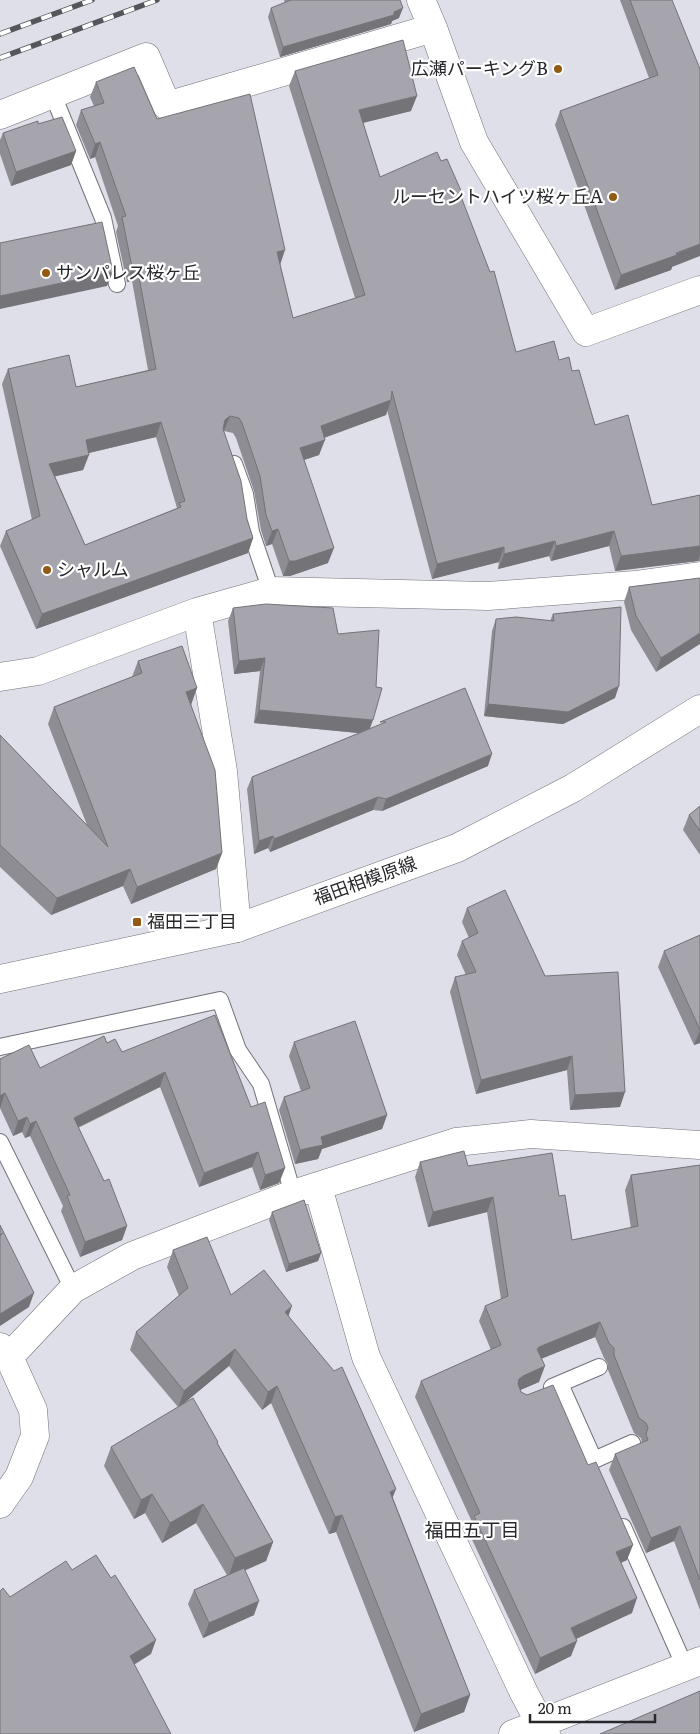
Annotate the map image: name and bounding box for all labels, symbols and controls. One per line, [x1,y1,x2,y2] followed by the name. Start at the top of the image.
[411,54,548,81] place label: 広瀬パーキングB
[552,63,564,75] marker: 広瀬パーキングB
[392,182,603,209] place label: ルーセントハイツ桜ヶ丘A
[607,191,619,203] marker: ルーセントハイツ桜ヶ丘A
[56,258,200,285] place label: サンパレス桜ヶ丘
[40,267,52,279] marker: サンパレス桜ヶ丘
[57,555,129,582] place label: シャルム
[41,564,53,576] marker: シャルム
[309,848,420,911] street label: 福田相模原線
[147,907,237,934] place label: 福田三丁目
[131,916,143,928] marker: 福田三丁目
[424,1515,520,1543] district label: 福田五丁目
[530,1692,655,1724] scale bar
[538,1696,572,1719] text: 20 m

